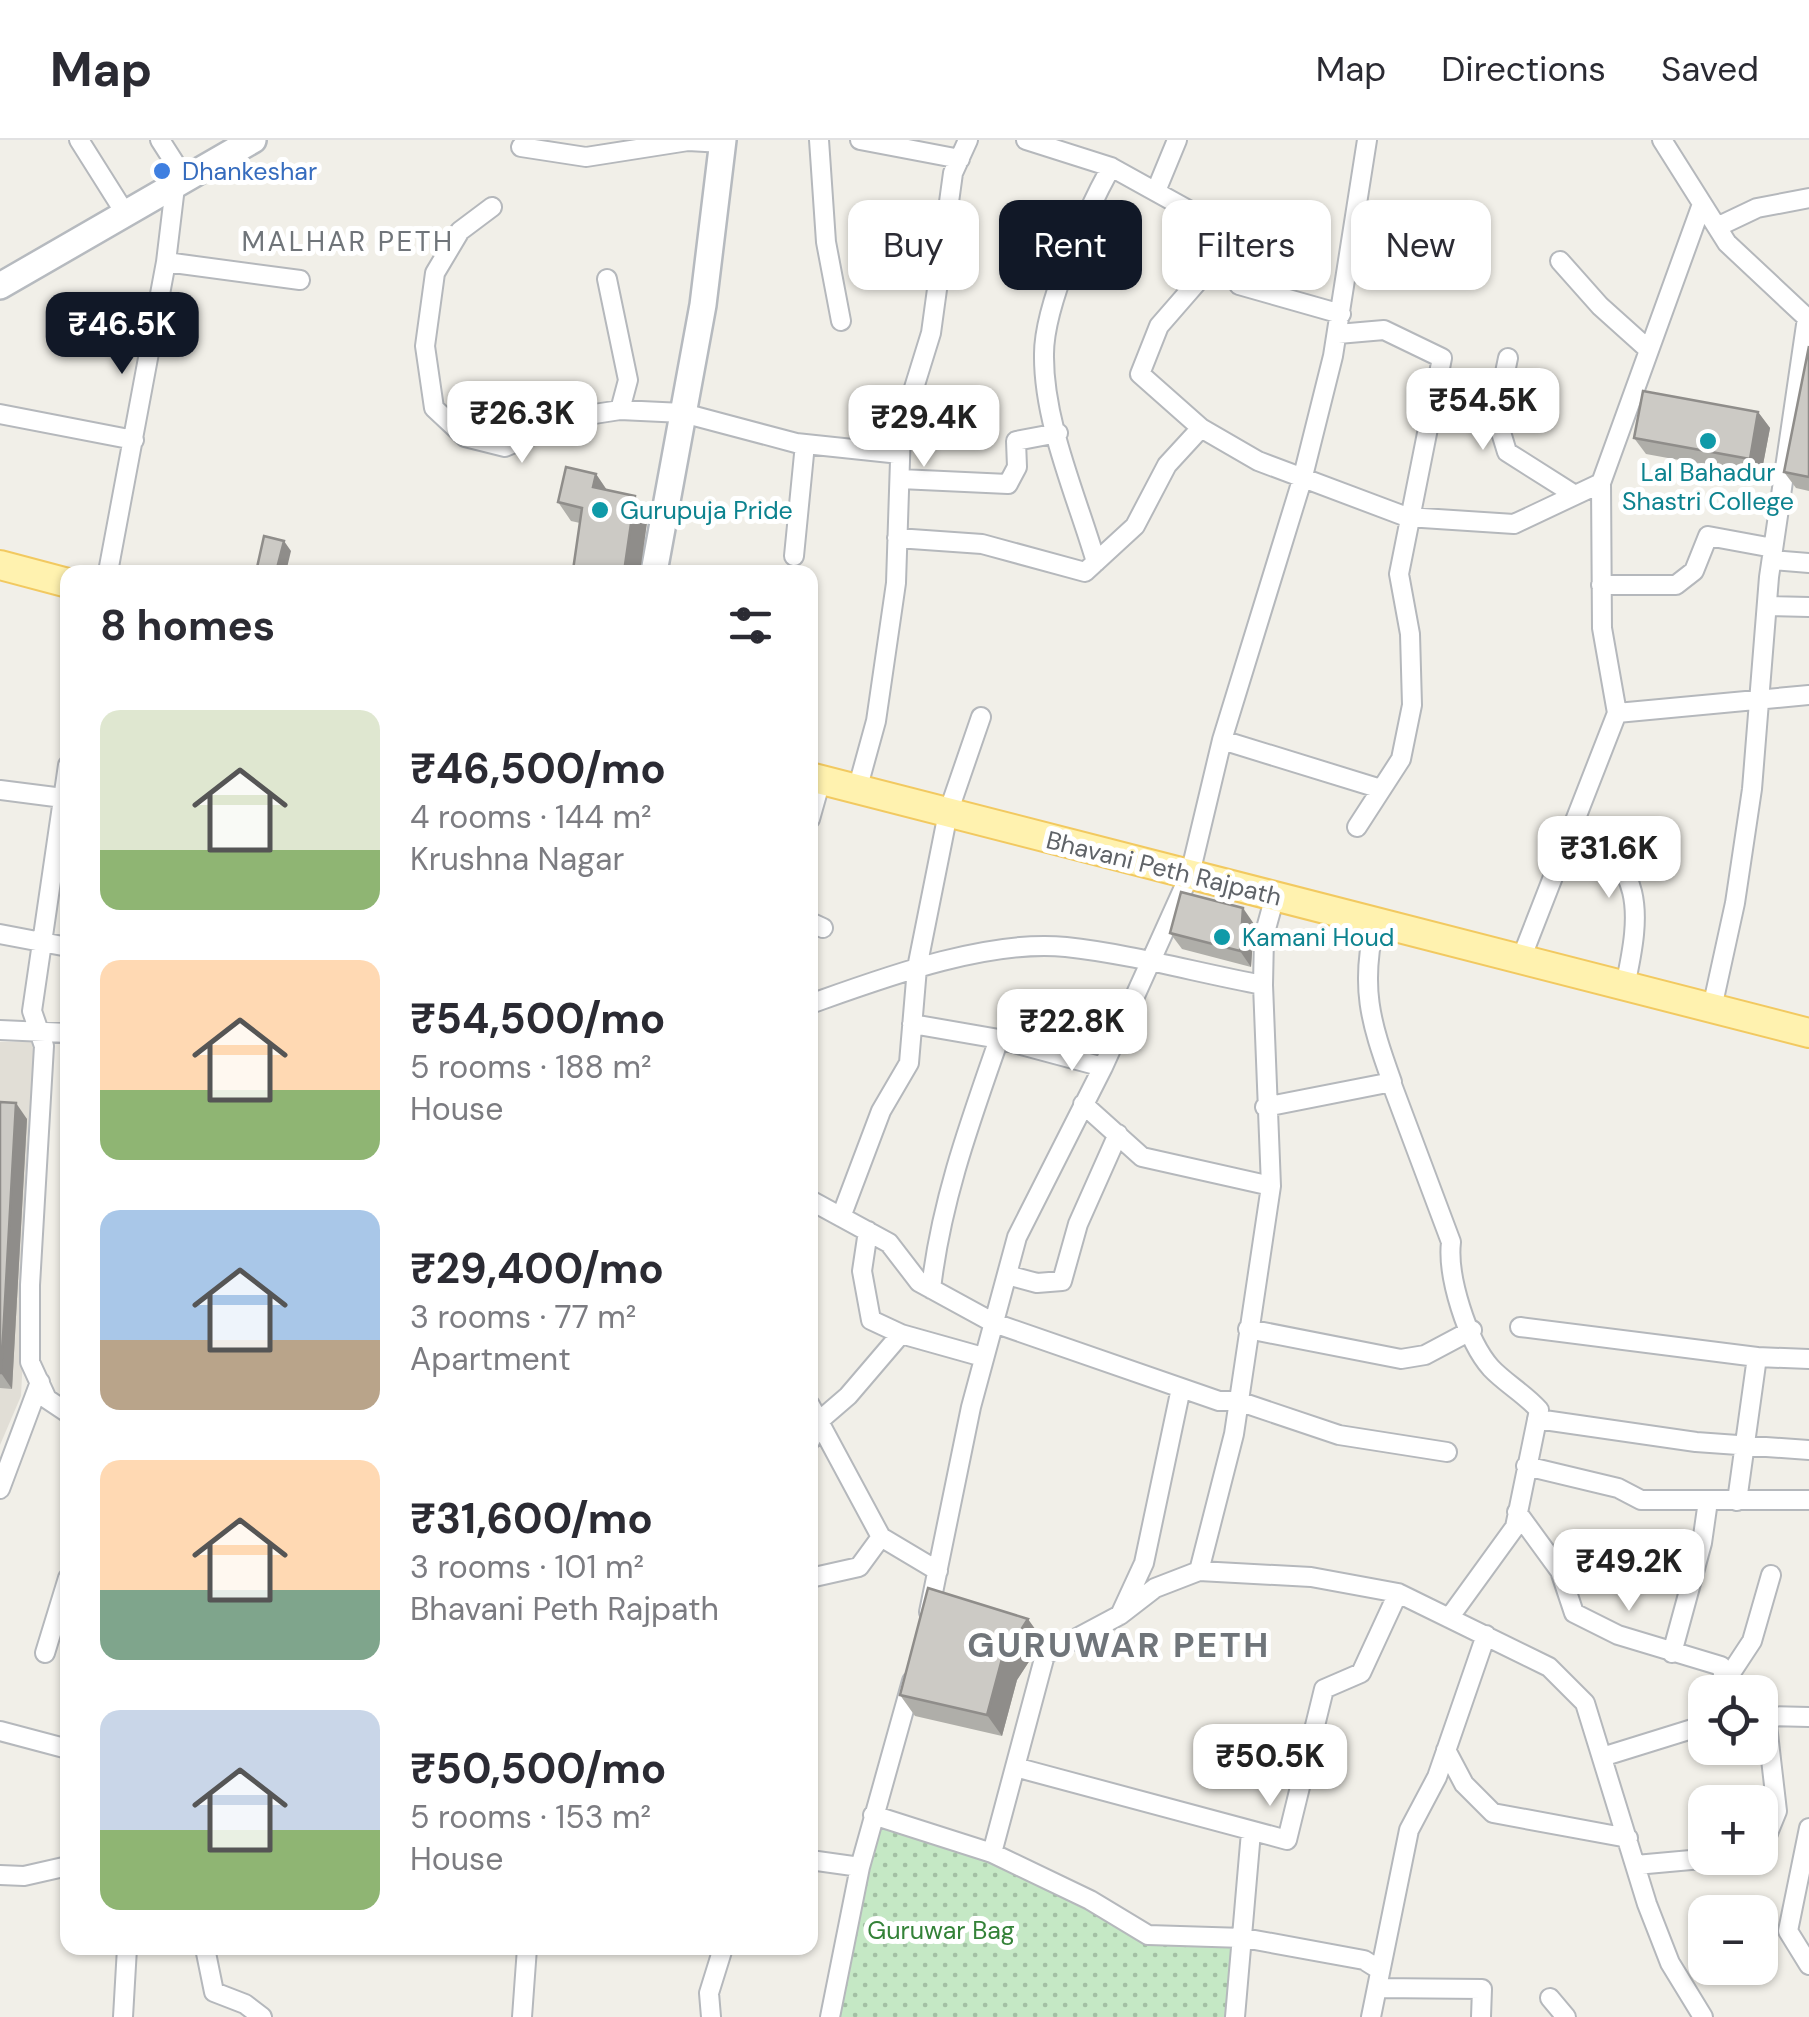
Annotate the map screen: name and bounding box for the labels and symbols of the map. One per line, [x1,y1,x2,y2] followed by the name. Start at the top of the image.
[182,155,317,188] place label: Dhankeshar
[151,160,173,182] marker: Dhankeshar
[242,223,454,260] district label: MALHAR PETH
[41,292,203,377] pin: ₹46.5K
[1402,368,1564,453] pin: ₹54.5K
[441,381,603,466] pin: ₹26.3K
[843,385,1005,470] pin: ₹29.4K
[1697,430,1719,452] marker: Lal Bahadur Shastri College
[1622,456,1794,518] place label: Lal Bahadur Shastri College
[620,494,793,527] place label: Gurupuja Pride
[589,499,611,521] marker: Gurupuja Pride
[1528,816,1690,901] pin: ₹31.6K
[1043,823,1285,914] street label: Bhavani Peth Rajpath
[1242,921,1394,954] place label: Kamani Houd
[1211,926,1233,948] marker: Kamani Houd
[991,989,1153,1074] pin: ₹22.8K
[1548,1529,1710,1614] pin: ₹49.2K
[967,1622,1271,1668] district label: GURUWAR PETH
[1189,1724,1351,1809] pin: ₹50.5K
[867,1914,1015,1947] park label: Guruwar Bag

